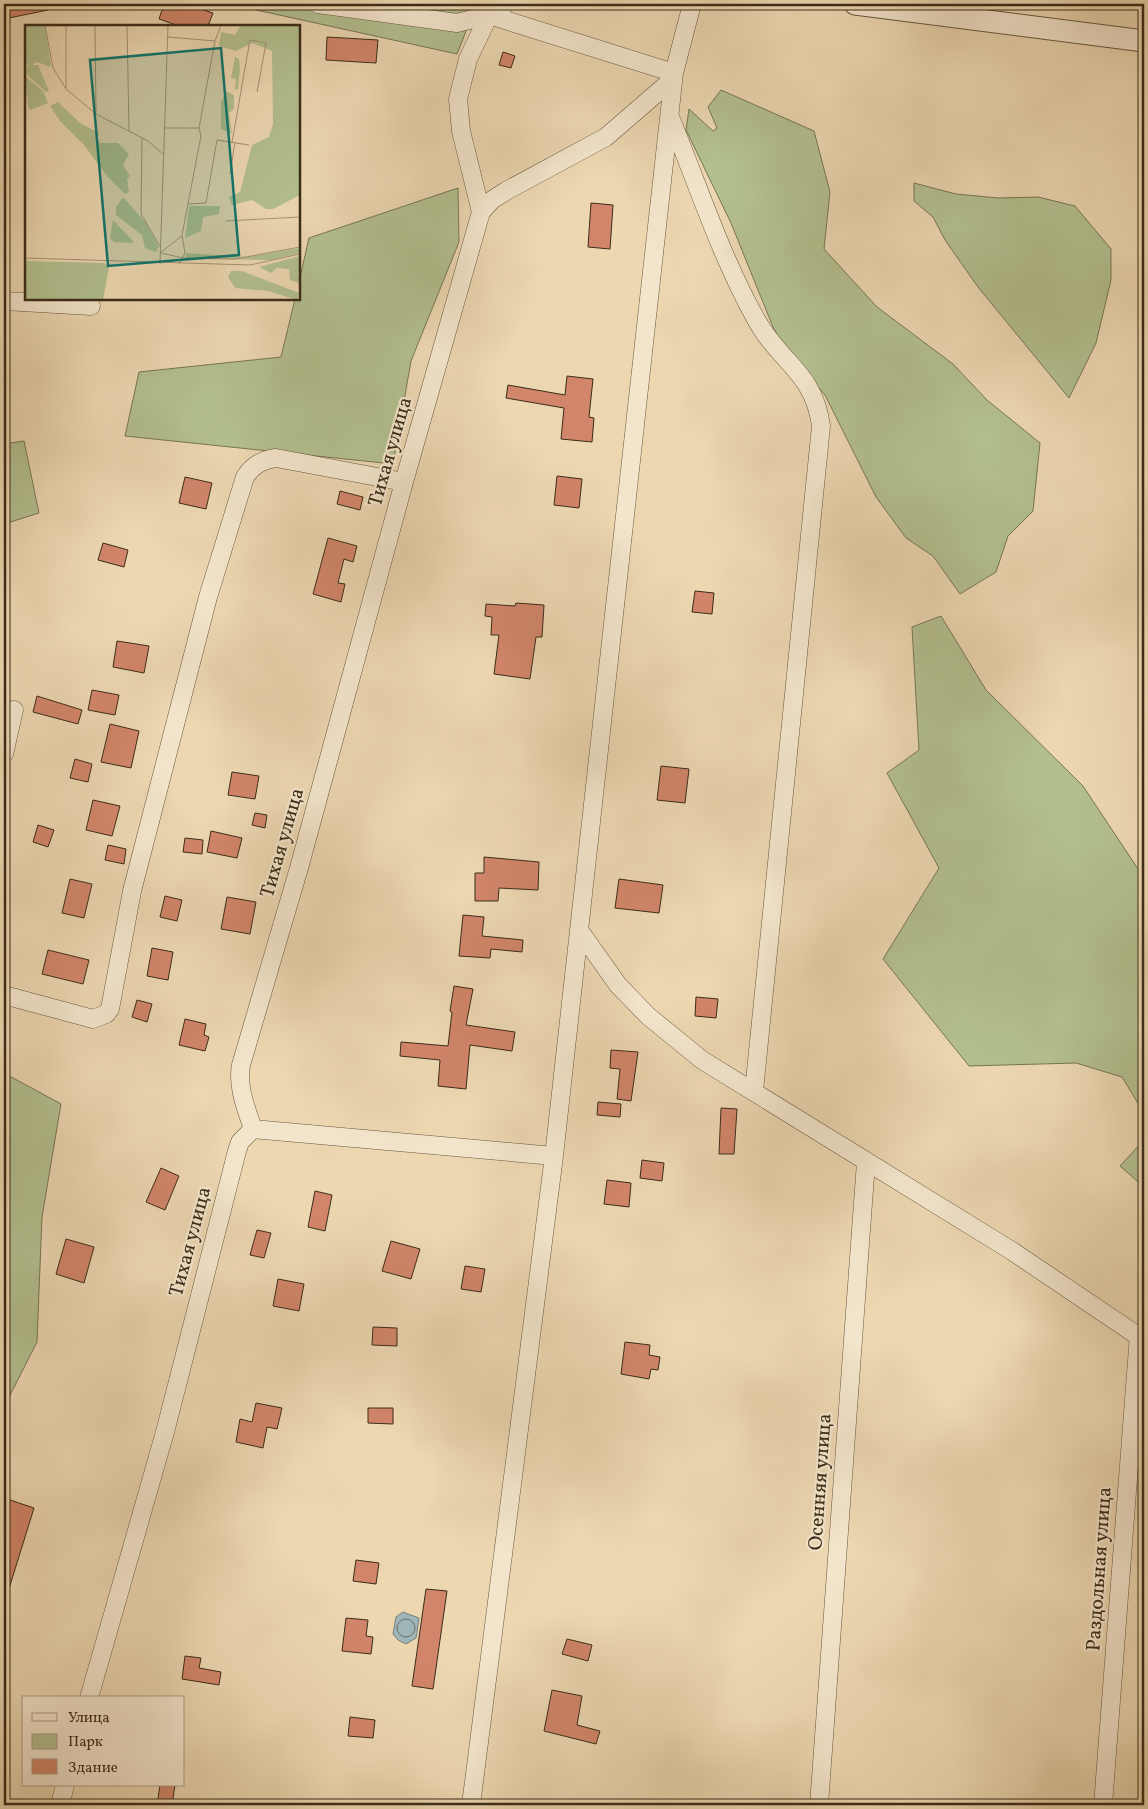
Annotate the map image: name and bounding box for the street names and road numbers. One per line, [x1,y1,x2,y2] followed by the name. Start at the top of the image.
[362,394,420,510] street label: Тихая улица
[254,785,312,901] street label: Тихая улица
[163,1184,219,1300] street label: Тихая улица
[802,1412,840,1551] street label: Осенняя улица
[1080,1486,1120,1652] street label: Раздольная улица

